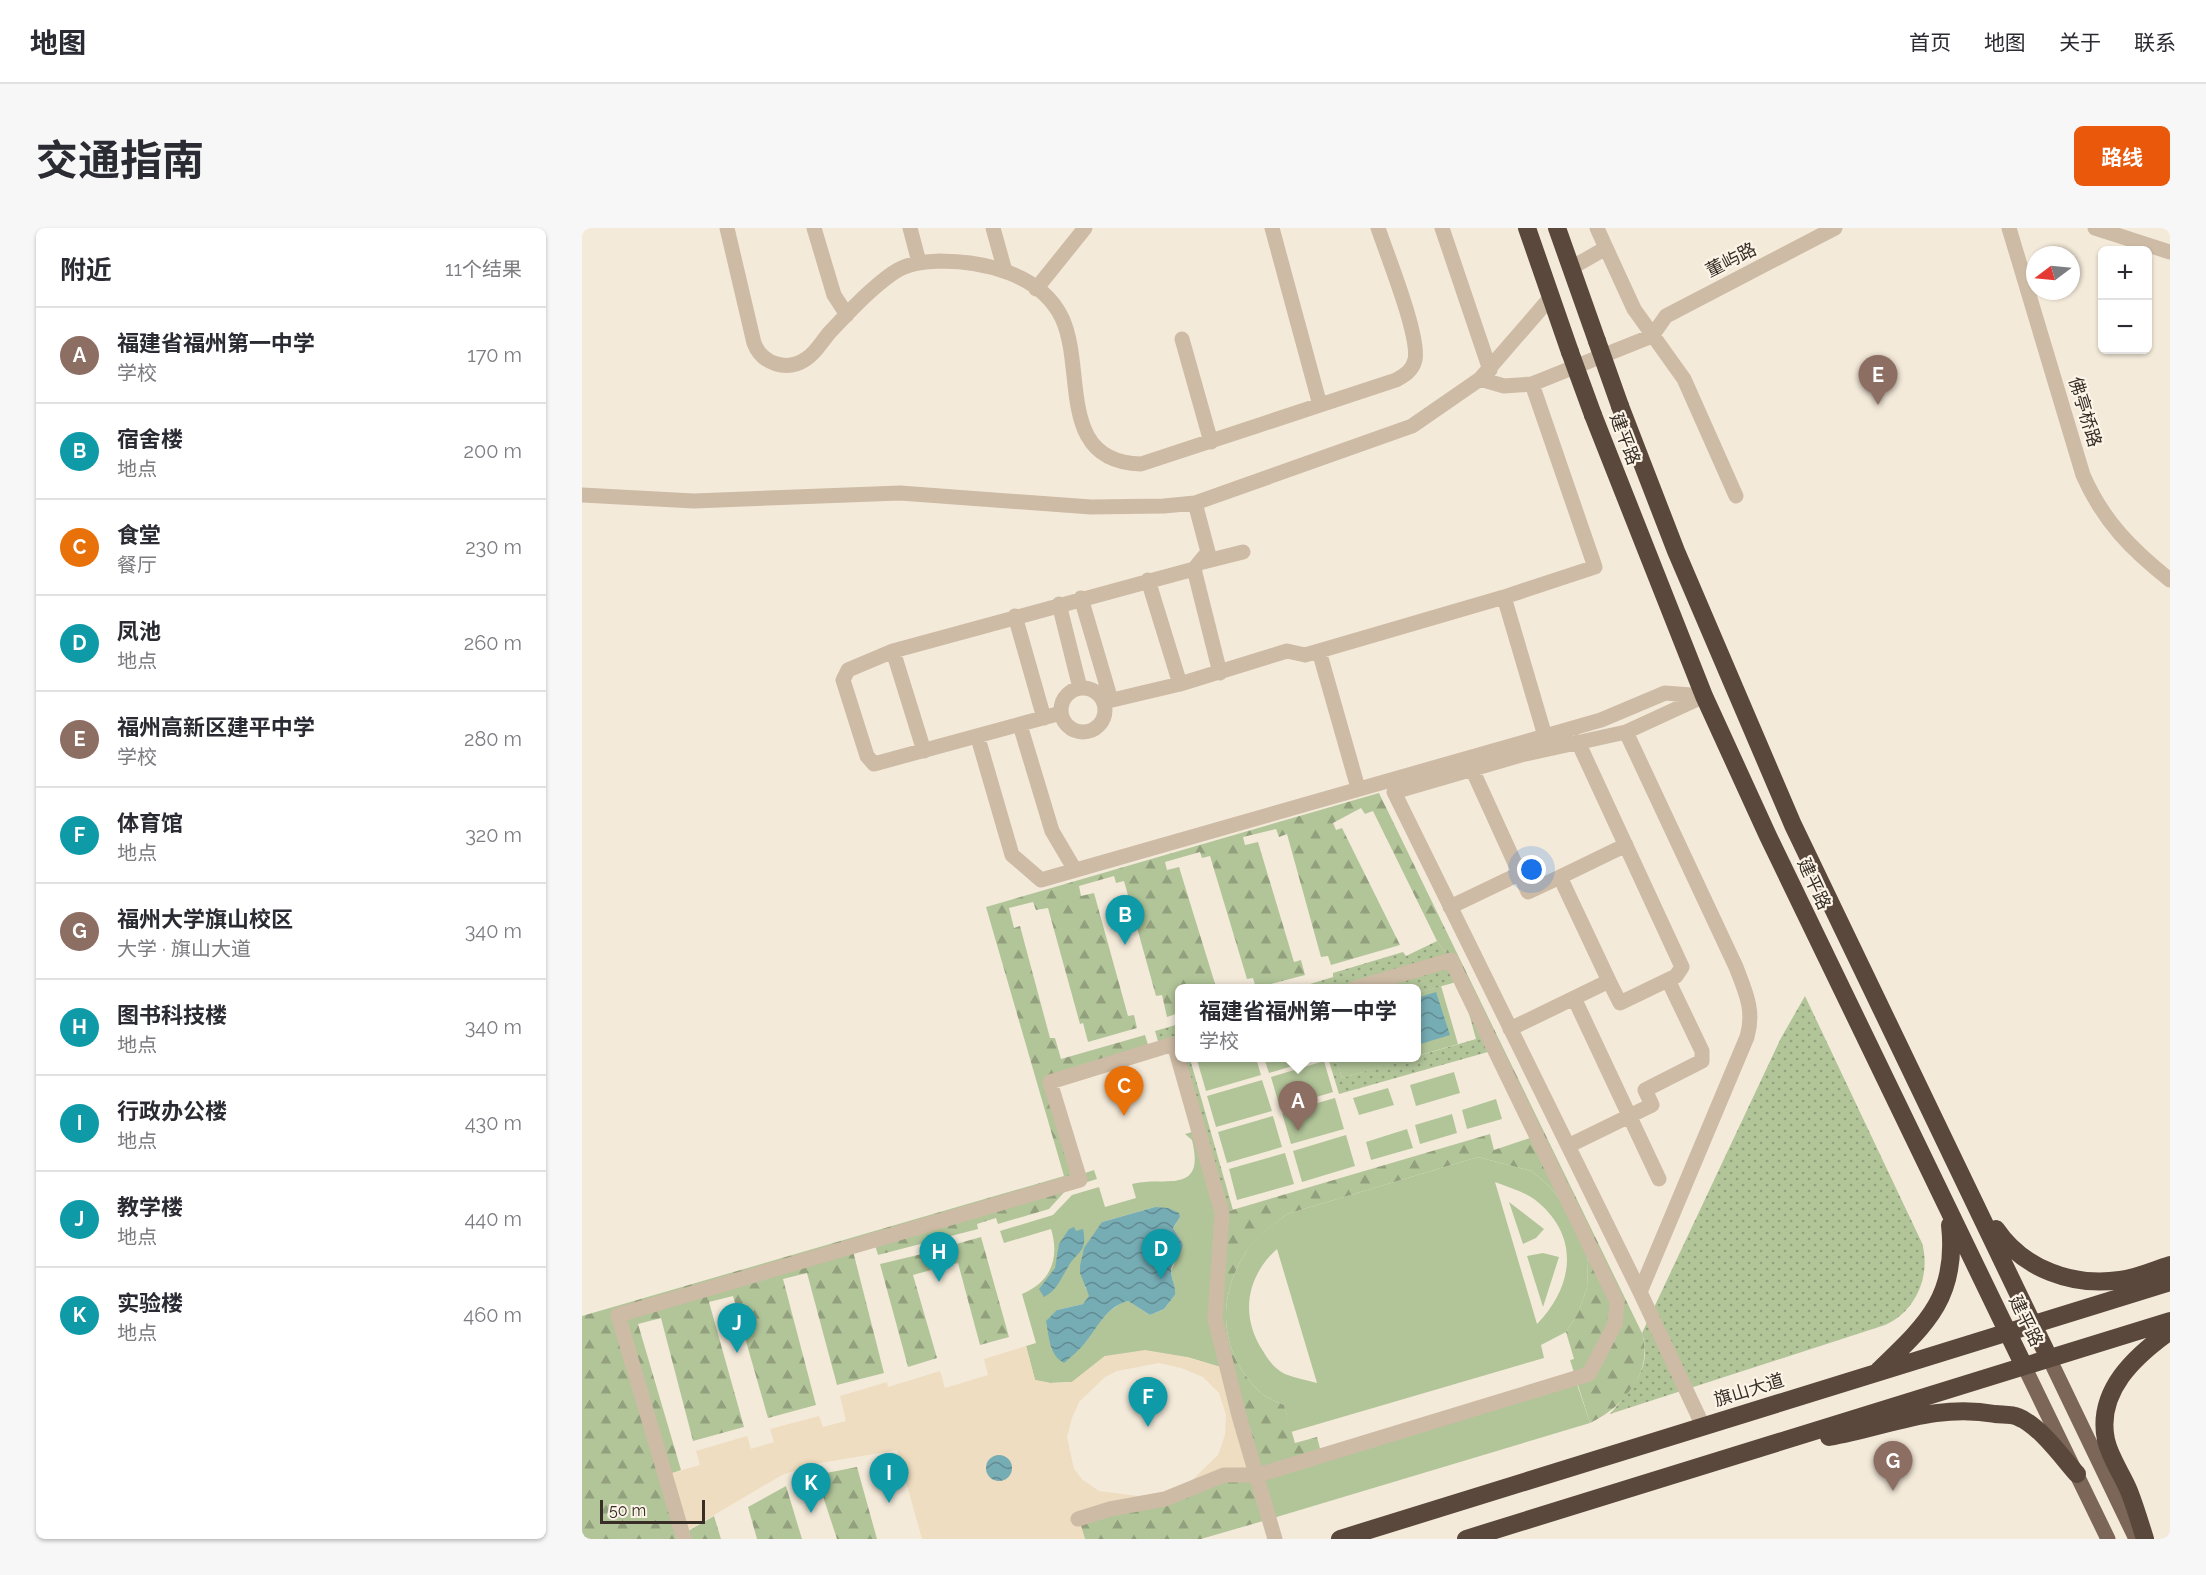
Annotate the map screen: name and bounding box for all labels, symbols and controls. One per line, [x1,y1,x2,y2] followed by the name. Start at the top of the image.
[30,27,86,60] text: 地图
[1909,30,1951,55] text: 首页
[1984,30,2026,55] text: 地图
[2059,30,2101,55] text: 关于
[2134,30,2176,55] text: 联系
[2074,126,2170,186] button: 路线
[36,136,204,185] text: 交通指南
[1702,238,1760,281] street label: 董屿路
[2026,246,2080,300] north arrow
[2098,246,2152,354] map controls
[2098,246,2152,300] button: +
[60,255,112,285] text: 附近
[445,257,522,281] text: 11个结果
[2098,300,2152,354] button: −
[117,330,315,356] text: 福建省福州第一中学
[73,343,86,367] text: A
[467,343,522,367] text: 170 m
[1858,356,1898,405] pin: E
[117,361,157,385] text: 学校
[2065,374,2106,449] street label: 佛亭桥路
[1606,410,1645,468] street label: 建平路
[117,426,183,452] text: 宿舍楼
[73,439,86,463] text: B
[464,439,522,463] text: 200 m
[117,457,157,481] text: 地点
[117,522,161,548] text: 食堂
[73,535,86,559] text: C
[465,535,522,559] text: 230 m
[117,553,157,577] text: 餐厅
[117,618,161,644] text: 凤池
[72,631,87,655] text: D
[464,631,522,655] text: 260 m
[117,649,157,673] text: 地点
[117,714,315,740] text: 福州高新区建平中学
[73,727,86,751] text: E
[464,727,522,751] text: 280 m
[117,745,157,769] text: 学校
[117,810,183,836] text: 体育馆
[74,823,85,847] text: F
[465,823,522,847] text: 320 m
[117,841,157,865] text: 地点
[1517,855,1546,884] your location
[1794,855,1835,913] street label: 建平路
[1106,896,1144,945] pin: B
[117,906,293,932] text: 福州大学旗山校区
[72,919,87,943] text: G
[465,919,522,943] text: 340 m
[117,937,251,961] text: 大学 · 旗山大道
[1175,984,1421,1062] popup
[1199,998,1397,1024] text: 福建省福州第一中学
[117,1002,227,1028] text: 图书科技楼
[72,1015,87,1039] text: H
[465,1015,522,1039] text: 340 m
[1199,1029,1239,1053] text: 学校
[117,1033,157,1057] text: 地点
[1104,1066,1144,1116] pin: C
[1278,1082,1318,1131] pin: A
[117,1098,227,1124] text: 行政办公楼
[77,1111,82,1135] text: I
[465,1111,522,1135] text: 430 m
[117,1129,157,1153] text: 地点
[117,1194,183,1220] text: 教学楼
[75,1207,84,1231] text: J
[464,1207,522,1231] text: 440 m
[117,1225,157,1249] text: 地点
[1142,1230,1180,1279] pin: D
[920,1232,958,1282] pin: H
[117,1290,183,1316] text: 实验楼
[2005,1292,2048,1350] street label: 建平路
[73,1303,86,1327] text: K
[463,1303,522,1327] text: 460 m
[718,1304,756,1353] pin: J
[117,1321,157,1345] text: 地点
[1711,1369,1786,1410] street label: 旗山大道
[1128,1378,1168,1427] pin: F
[1874,1442,1912,1491] pin: G
[870,1454,908,1503] pin: I
[792,1464,830,1513] pin: K
[600,1497,705,1524] scale bar
[609,1501,646,1520] text: 50 m

